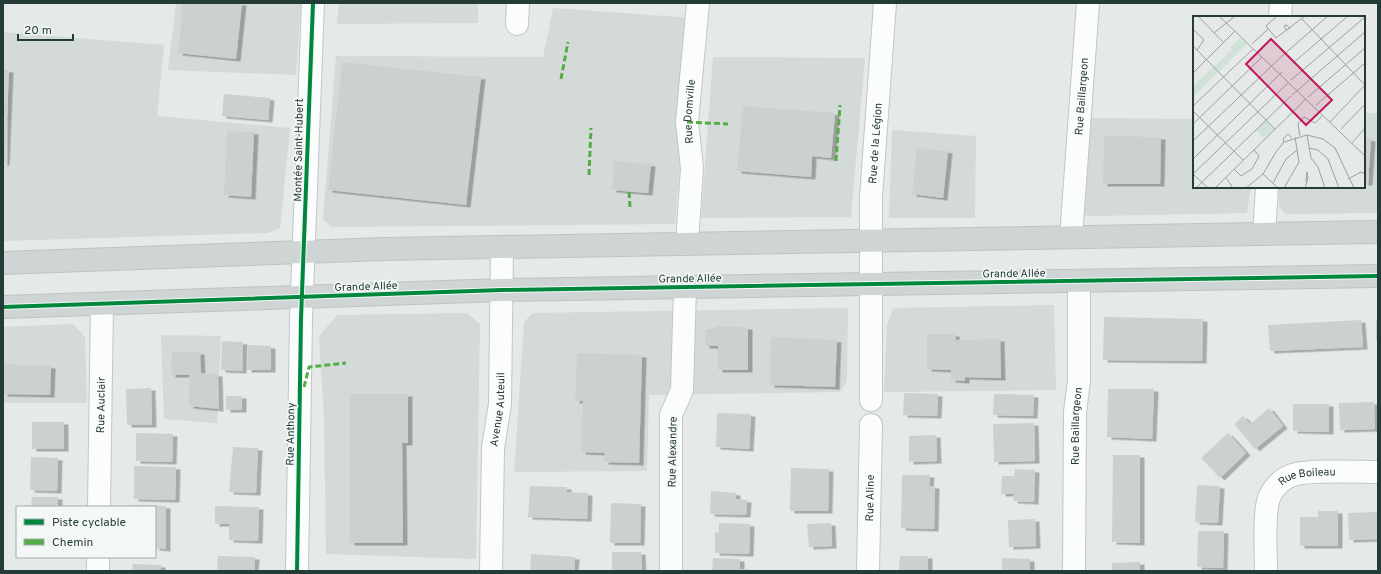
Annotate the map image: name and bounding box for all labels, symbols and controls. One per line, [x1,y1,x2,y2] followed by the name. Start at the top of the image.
[18,16,73,42] scale bar
[1193,16,1365,188] inset map
[24,23,52,39] text: 20 m
[1072,57,1092,136] street label: Rue Baillargeon
[681,79,699,144] street label: Rue Domville
[291,98,307,202] street label: Montée Saint-Hubert
[866,102,886,184] street label: Rue de la Légion
[982,266,1046,282] street label: Grande Allée
[658,271,722,287] street label: Grande Allée
[334,279,398,295] street label: Grande Allée
[487,372,508,448] street label: Avenue Auteuil
[94,376,109,433] street label: Rue Auclair
[1069,386,1086,465] street label: Rue Baillargeon
[283,402,299,466] street label: Rue Anthony
[665,416,681,488] street label: Rue Alexandre
[1276,465,1336,489] street label: Rue Boileau
[863,474,878,522] street label: Rue Aline
[16,506,156,558] legend
[52,515,126,531] text: Piste cyclable
[52,535,93,551] text: Chemin

